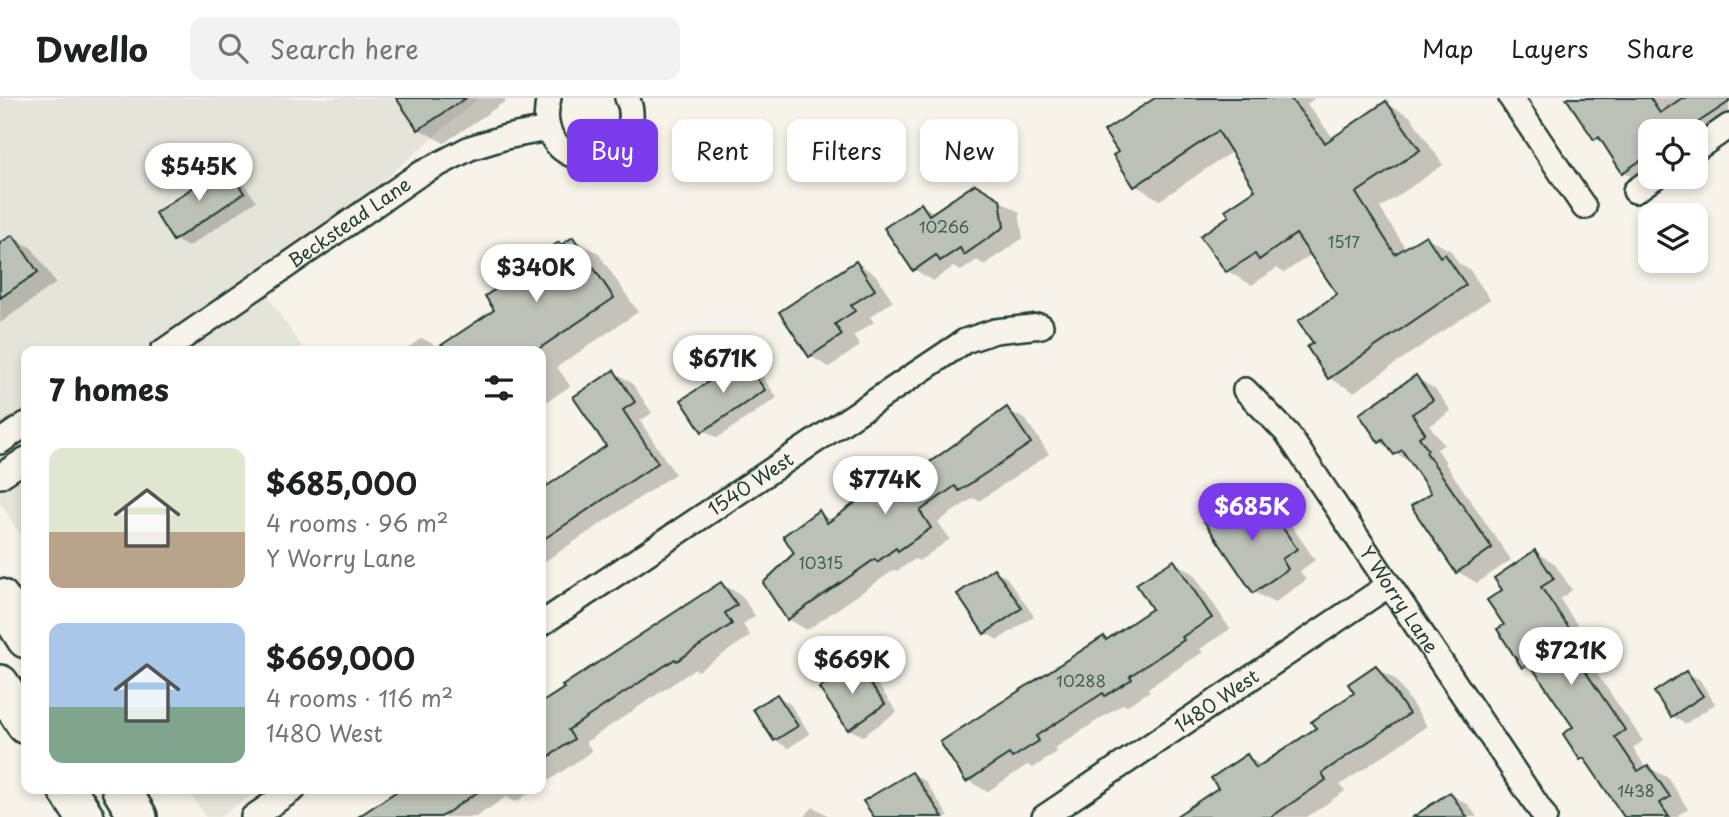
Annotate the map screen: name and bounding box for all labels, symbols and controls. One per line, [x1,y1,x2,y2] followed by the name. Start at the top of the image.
[190,17,680,80] search box
[35,23,148,73] text: Dwello
[214,29,252,67] icon: search
[270,29,419,68] text: Search here
[1422,30,1473,66] text: Map
[1511,30,1588,66] text: Layers
[1626,30,1694,66] text: Share
[567,119,658,182] chip: Buy
[672,119,773,182] chip: Rent
[787,119,906,182] chip: Filters
[920,119,1018,182] chip: New
[1638,119,1708,273] map controls
[1638,119,1708,189] button: locate
[150,144,248,203] pin: $545K
[161,148,237,183] text: $545K
[282,169,416,274] street label: Beckstead Lane
[1638,203,1708,273] button: layers
[919,214,969,238] house number: 10266
[1328,229,1360,253] house number: 1517
[487,244,585,304] pin: $340K
[497,249,575,284] text: $340K
[674,336,772,395] pin: $671K
[689,340,757,375] text: $671K
[49,366,169,411] text: 7 homes
[480,369,518,407] icon: filters
[702,444,799,522] street label: 1540 West
[836,456,934,516] pin: $774K
[266,460,417,505] text: $685,000
[849,461,921,496] text: $774K
[105,476,189,560] icon: home
[1203,484,1301,543] pin: $685K
[1214,488,1290,523] text: $685K
[266,505,449,540] text: 4 rooms · 96 m²
[266,540,416,575] text: Y Worry Lane
[1354,540,1446,659] street label: Y Worry Lane
[799,550,843,574] house number: 10315
[1522,628,1620,687] pin: $721K
[1535,632,1607,667] text: $721K
[266,635,415,680] text: $669,000
[803,636,901,696] pin: $669K
[814,641,890,676] text: $669K
[105,651,189,735] icon: home
[1168,661,1264,739] street label: 1480 West
[1056,668,1106,692] house number: 10288
[266,680,453,715] text: 4 rooms · 116 m²
[266,715,383,750] text: 1480 West
[1617,778,1655,802] house number: 1438

